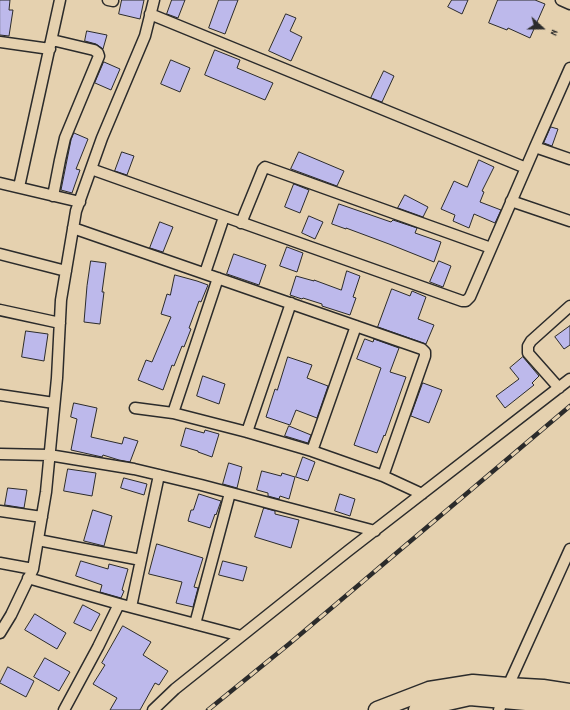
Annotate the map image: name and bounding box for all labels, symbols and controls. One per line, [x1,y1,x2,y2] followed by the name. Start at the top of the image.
[522,8,562,48] north arrow
[545,27,562,38] text: N

